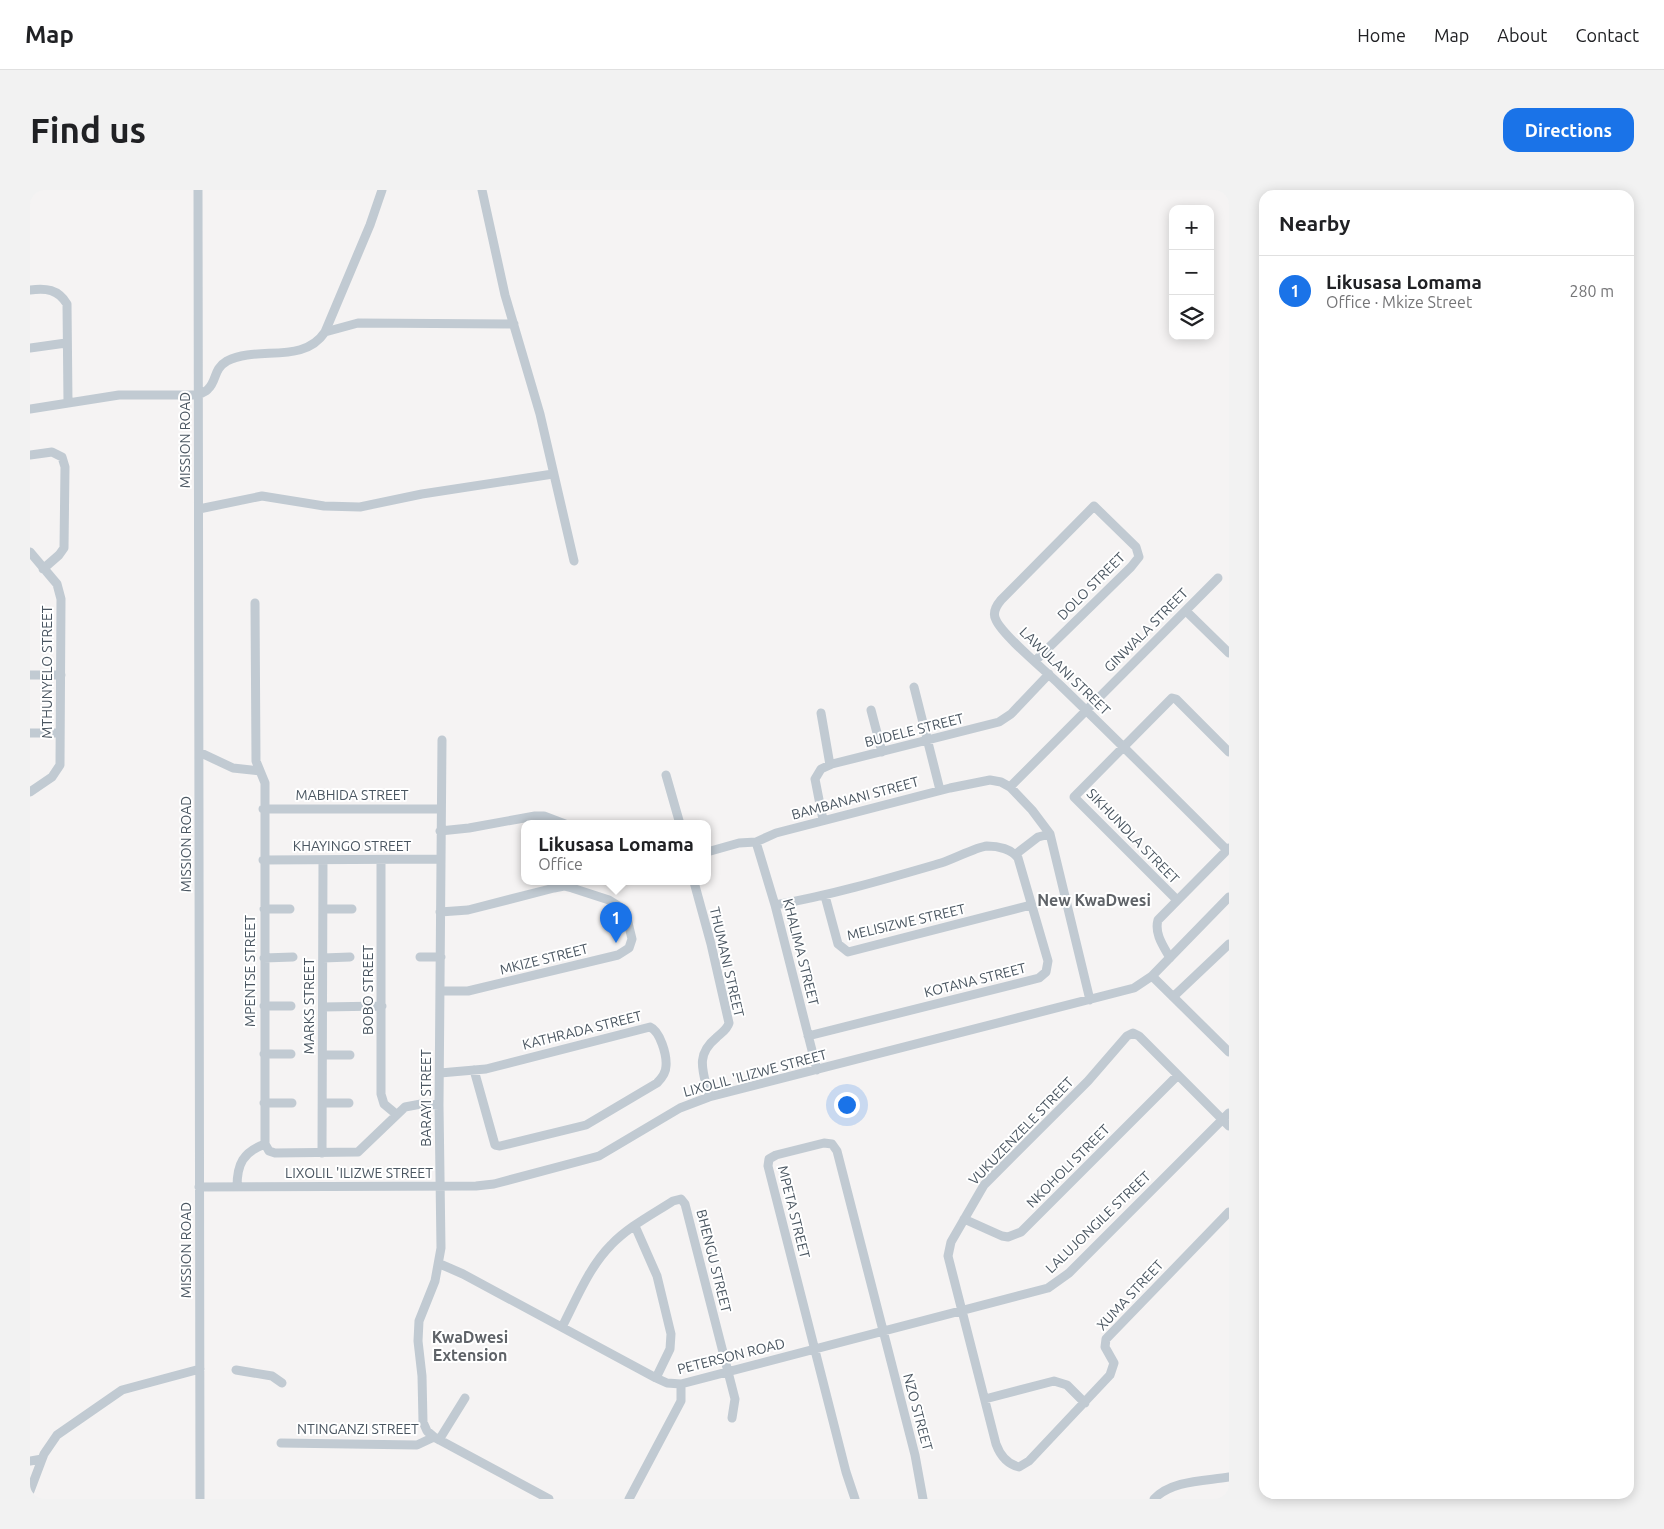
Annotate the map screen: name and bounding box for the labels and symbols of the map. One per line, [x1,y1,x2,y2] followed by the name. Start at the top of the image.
[177,392,193,488] street label: MISSION ROAD
[1054,549,1128,623] street label: DOLO STREET
[1101,585,1191,675] street label: GINWALA STREET
[39,605,55,739] street label: MTHUNYELO STREET
[1016,624,1114,718] street label: LAWULANI STREET
[863,710,965,750] street label: BUDELE STREET
[790,773,921,823] street label: BAMBANANI STREET
[1084,785,1183,887] street label: SIKHUNDLA STREET
[296,787,409,803] street label: MABHIDA STREET
[178,796,194,892] street label: MISSION ROAD
[293,838,412,854] street label: KHAYINGO STREET
[1037,891,1151,909] district label: New KwaDwesi
[780,897,822,1007] street label: KHALIMA STREET
[845,901,967,943] street label: MELISIZWE STREET
[600,902,632,943] pin: 1
[707,905,747,1019] street label: THUMANI STREET
[242,915,258,1027] street label: MPENTSE STREET
[498,940,590,978] street label: MKIZE STREET
[360,945,376,1035] street label: BOBO STREET
[301,958,317,1054] street label: MARKS STREET
[922,960,1028,1000] street label: KOTANA STREET
[521,1007,644,1053] street label: KATHRADA STREET
[681,1046,829,1100] street label: LIXOLIL 'ILIZWE STREET
[418,1049,434,1147] street label: BARAYI STREET
[965,1074,1077,1188] street label: VUKUZENZELE STREET
[834,1092,860,1118] your location
[1023,1121,1113,1211] street label: NKOHOLI STREET
[775,1164,813,1260] street label: MPETA STREET
[285,1165,433,1181] street label: LIXOLIL 'ILIZWE STREET
[1042,1168,1154,1276] street label: LALUJONGILE STREET
[178,1202,194,1298] street label: MISSION ROAD
[693,1208,735,1315] street label: BHENGU STREET
[1093,1256,1167,1333] street label: XUMA STREET
[432,1328,508,1364] district label: KwaDwesi Extension
[675,1335,787,1377] street label: PETERSON ROAD
[900,1372,936,1452] street label: NZO STREET
[297,1421,419,1437] street label: NTINGANZI STREET

